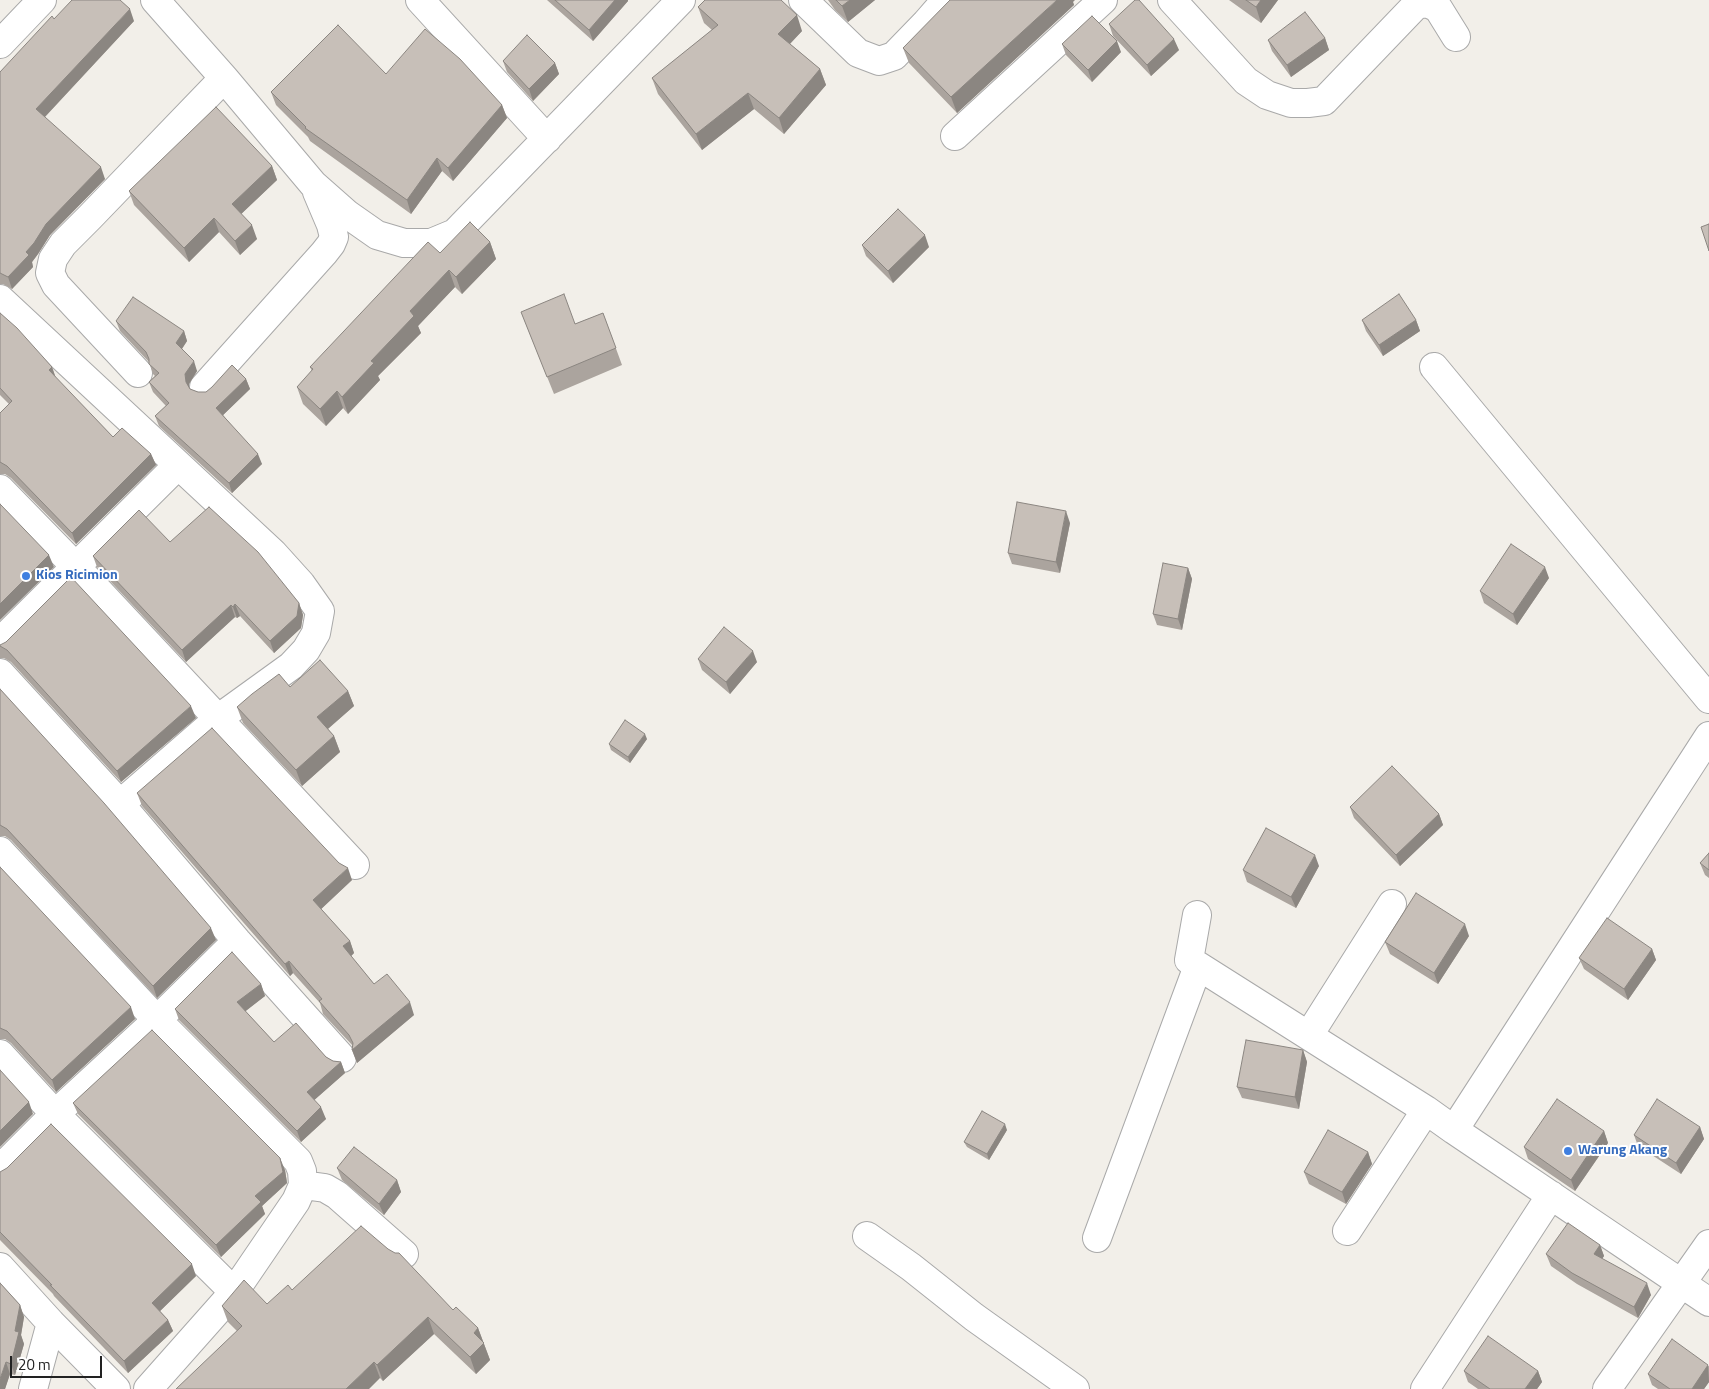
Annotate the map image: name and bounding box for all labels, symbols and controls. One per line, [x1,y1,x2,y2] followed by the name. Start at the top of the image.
[36,568,118,584] place label: Kios Ricimion
[20,570,32,582] marker: Kios Ricimion
[1578,1143,1667,1159] place label: Warung Akang
[1562,1145,1574,1157] marker: Warung Akang
[12,1346,105,1378] scale bar
[18,1353,51,1376] text: 20 m

